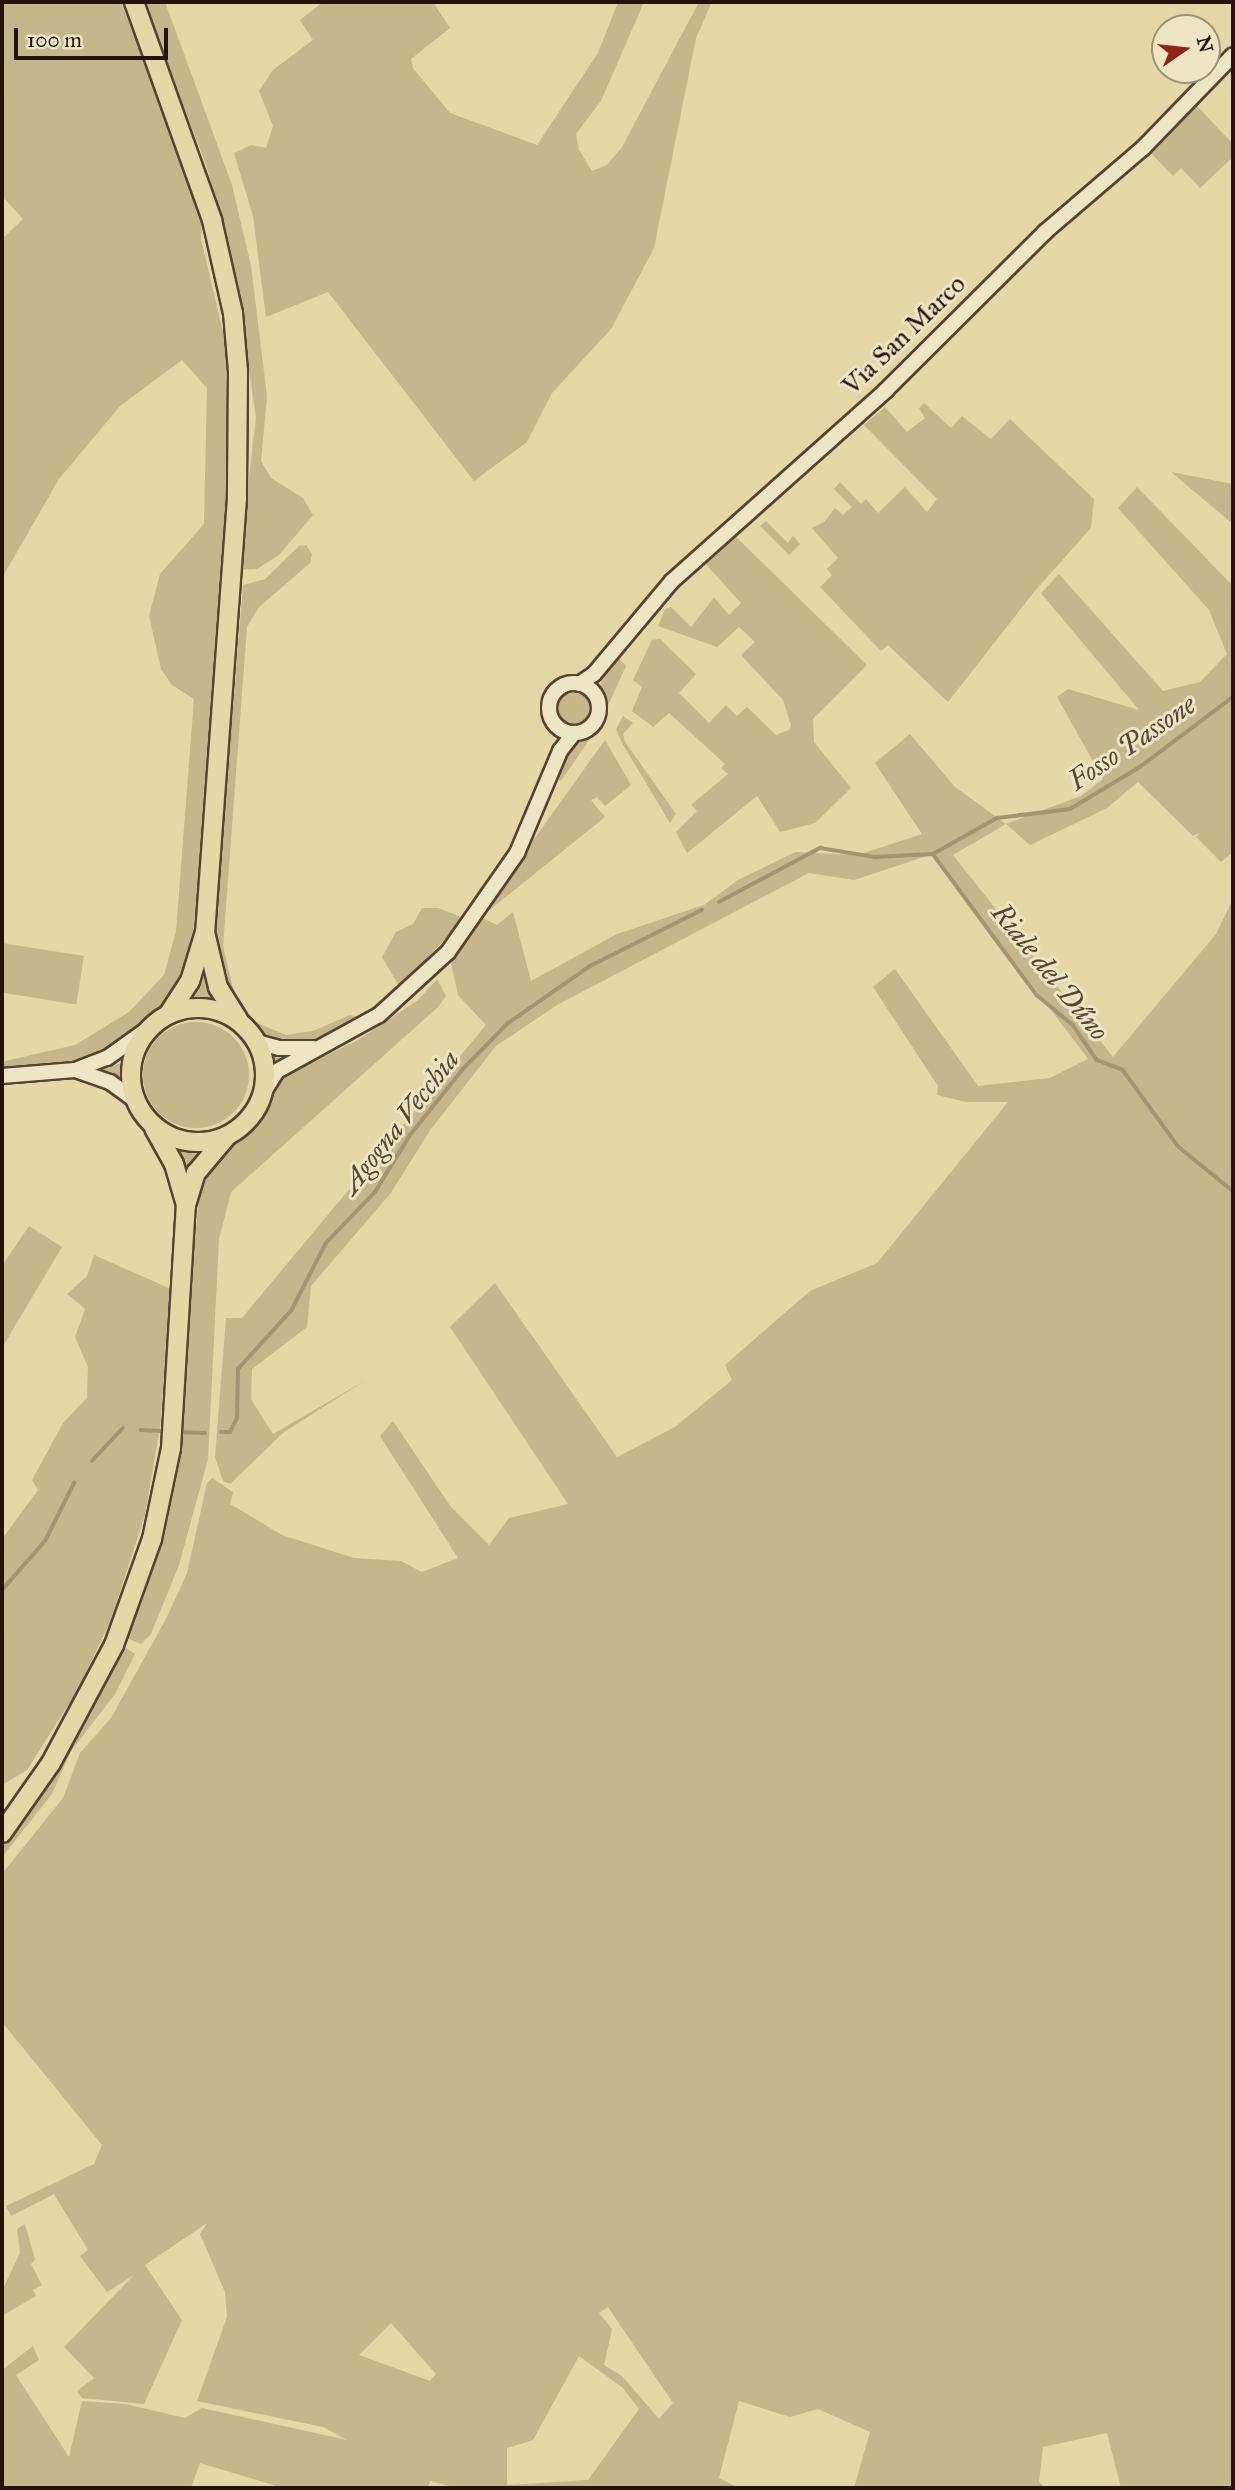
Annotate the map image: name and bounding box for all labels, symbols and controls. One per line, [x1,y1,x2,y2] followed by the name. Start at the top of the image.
[18,14,172,58] scale bar
[1151,14,1221,84] north arrow
[27,27,82,53] text: 100 m
[1192,34,1218,55] text: N
[836,269,972,401] street label: Via San Marco
[1062,688,1202,798] water label: Fosso Passone
[984,897,1116,1047] water label: Riale del Dűno
[333,1043,467,1201] water label: Agogna Vecchia

